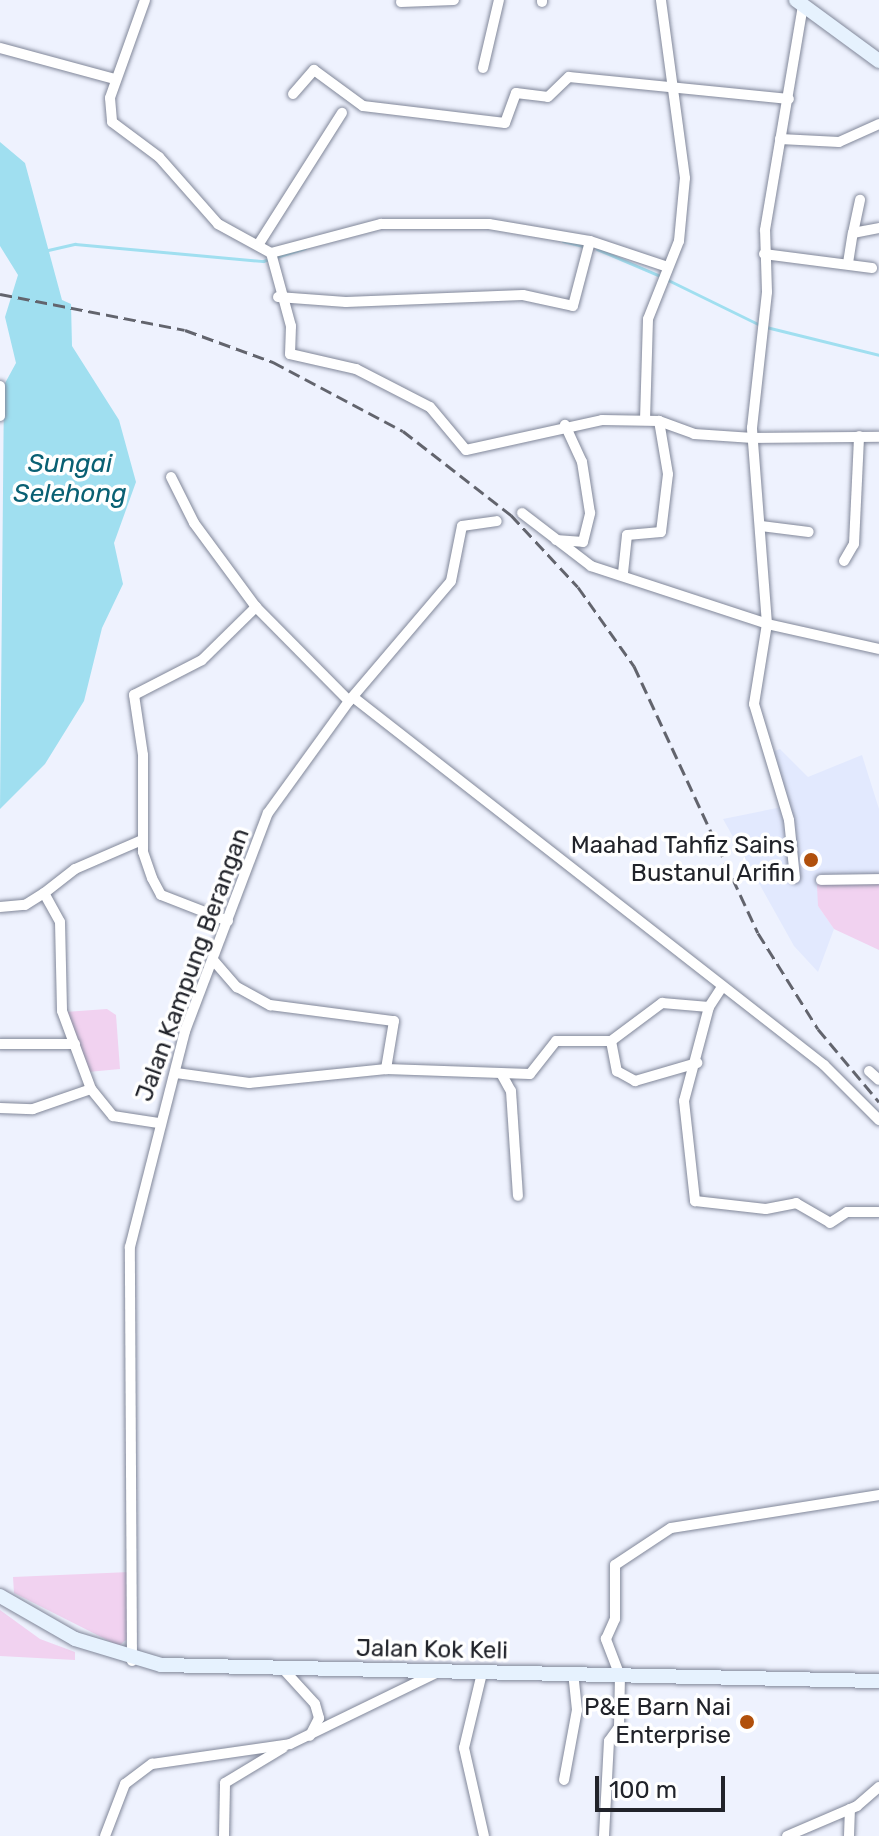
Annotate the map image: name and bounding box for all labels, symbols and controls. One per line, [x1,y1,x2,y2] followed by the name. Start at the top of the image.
[13,448,127,510] water label: Sungai Selehong
[130,825,256,1105] street label: Jalan Kampung Berangan
[570,832,795,888] place label: Maahad Tahfiz Sains Bustanul Arifin
[802,851,820,869] marker: Maahad Tahfiz Sains Bustanul Arifin
[356,1634,508,1666] street label: Jalan Kok Keli
[584,1694,731,1750] place label: P&E Barn Nai Enterprise
[738,1713,756,1731] marker: P&E Barn Nai Enterprise
[599,1760,729,1810] scale bar
[609,1776,677,1804] text: 100 m

